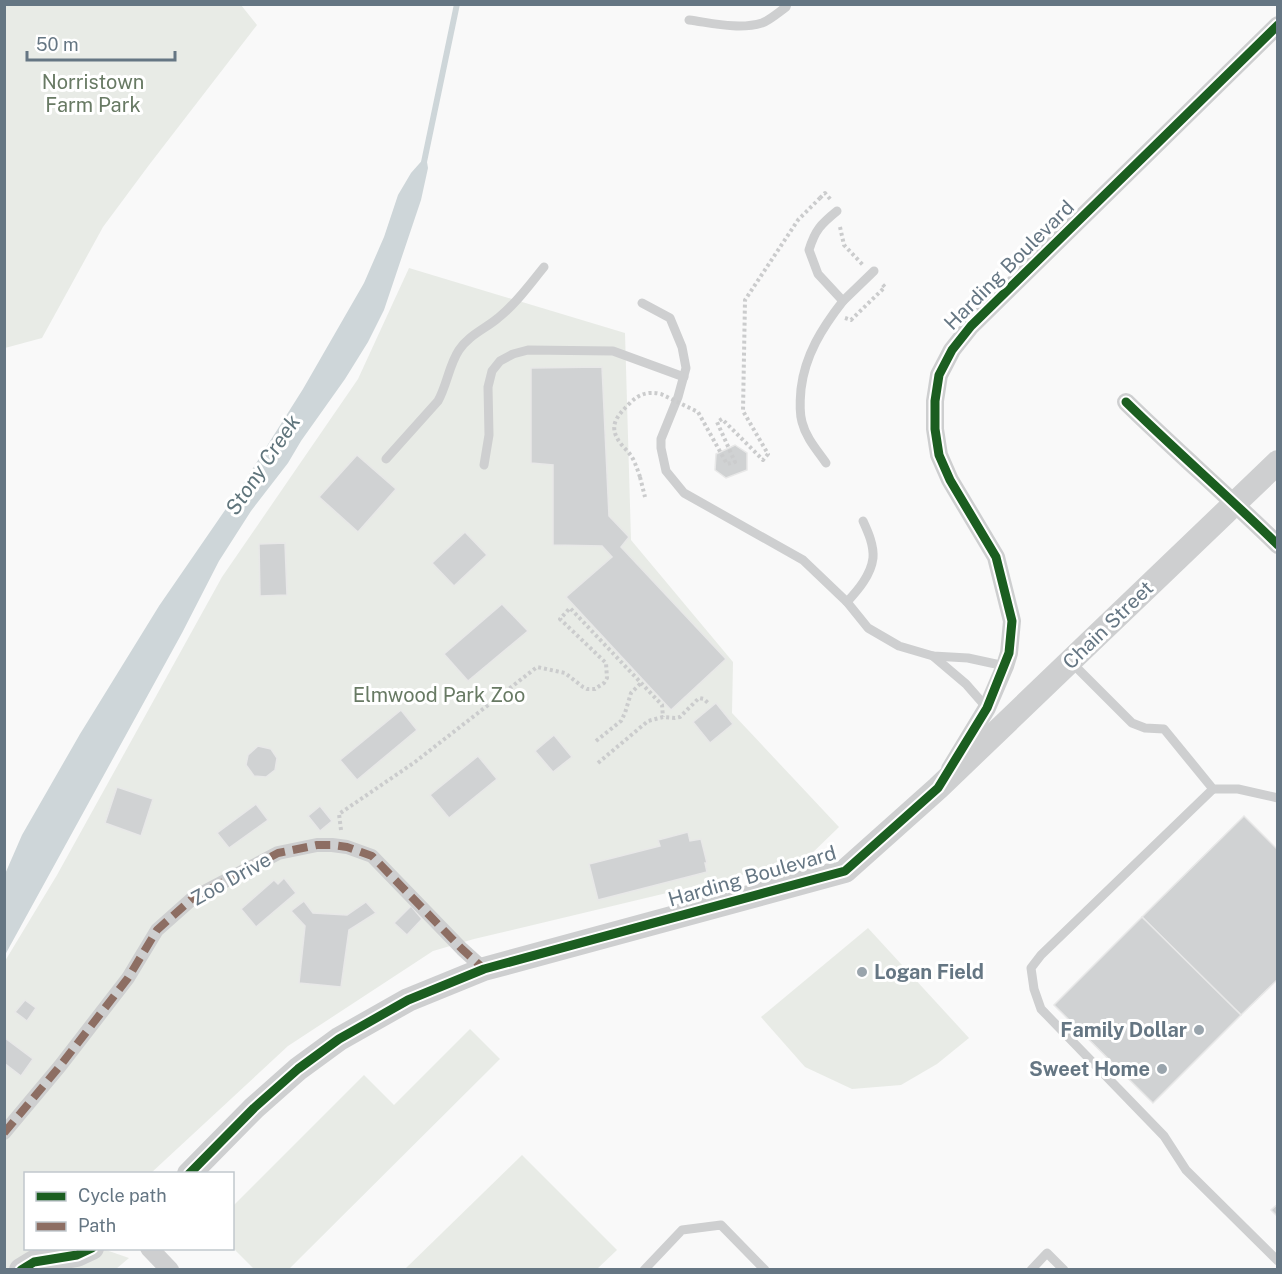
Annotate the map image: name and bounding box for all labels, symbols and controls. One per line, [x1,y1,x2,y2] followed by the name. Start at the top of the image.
[27,24,176,62] scale bar
[36,34,79,55] text: 50 m
[42,70,144,117] park label: Norristown Farm Park
[939,195,1079,335] street label: Harding Boulevard
[220,409,306,520] water label: Stony Creek
[1058,576,1158,674] street label: Chain Street
[353,683,525,707] park label: Elmwood Park Zoo
[665,841,839,911] street label: Harding Boulevard
[187,847,275,911] street label: Zoo Drive
[874,960,984,984] place label: Logan Field
[855,965,869,979] marker: Logan Field
[1060,1018,1187,1042] place label: Family Dollar
[1192,1023,1206,1037] marker: Family Dollar
[1029,1057,1150,1081] place label: Sweet Home
[1155,1062,1169,1076] marker: Sweet Home
[24,1172,234,1250] legend
[78,1185,167,1206] text: Cycle path
[78,1215,116,1236] text: Path

